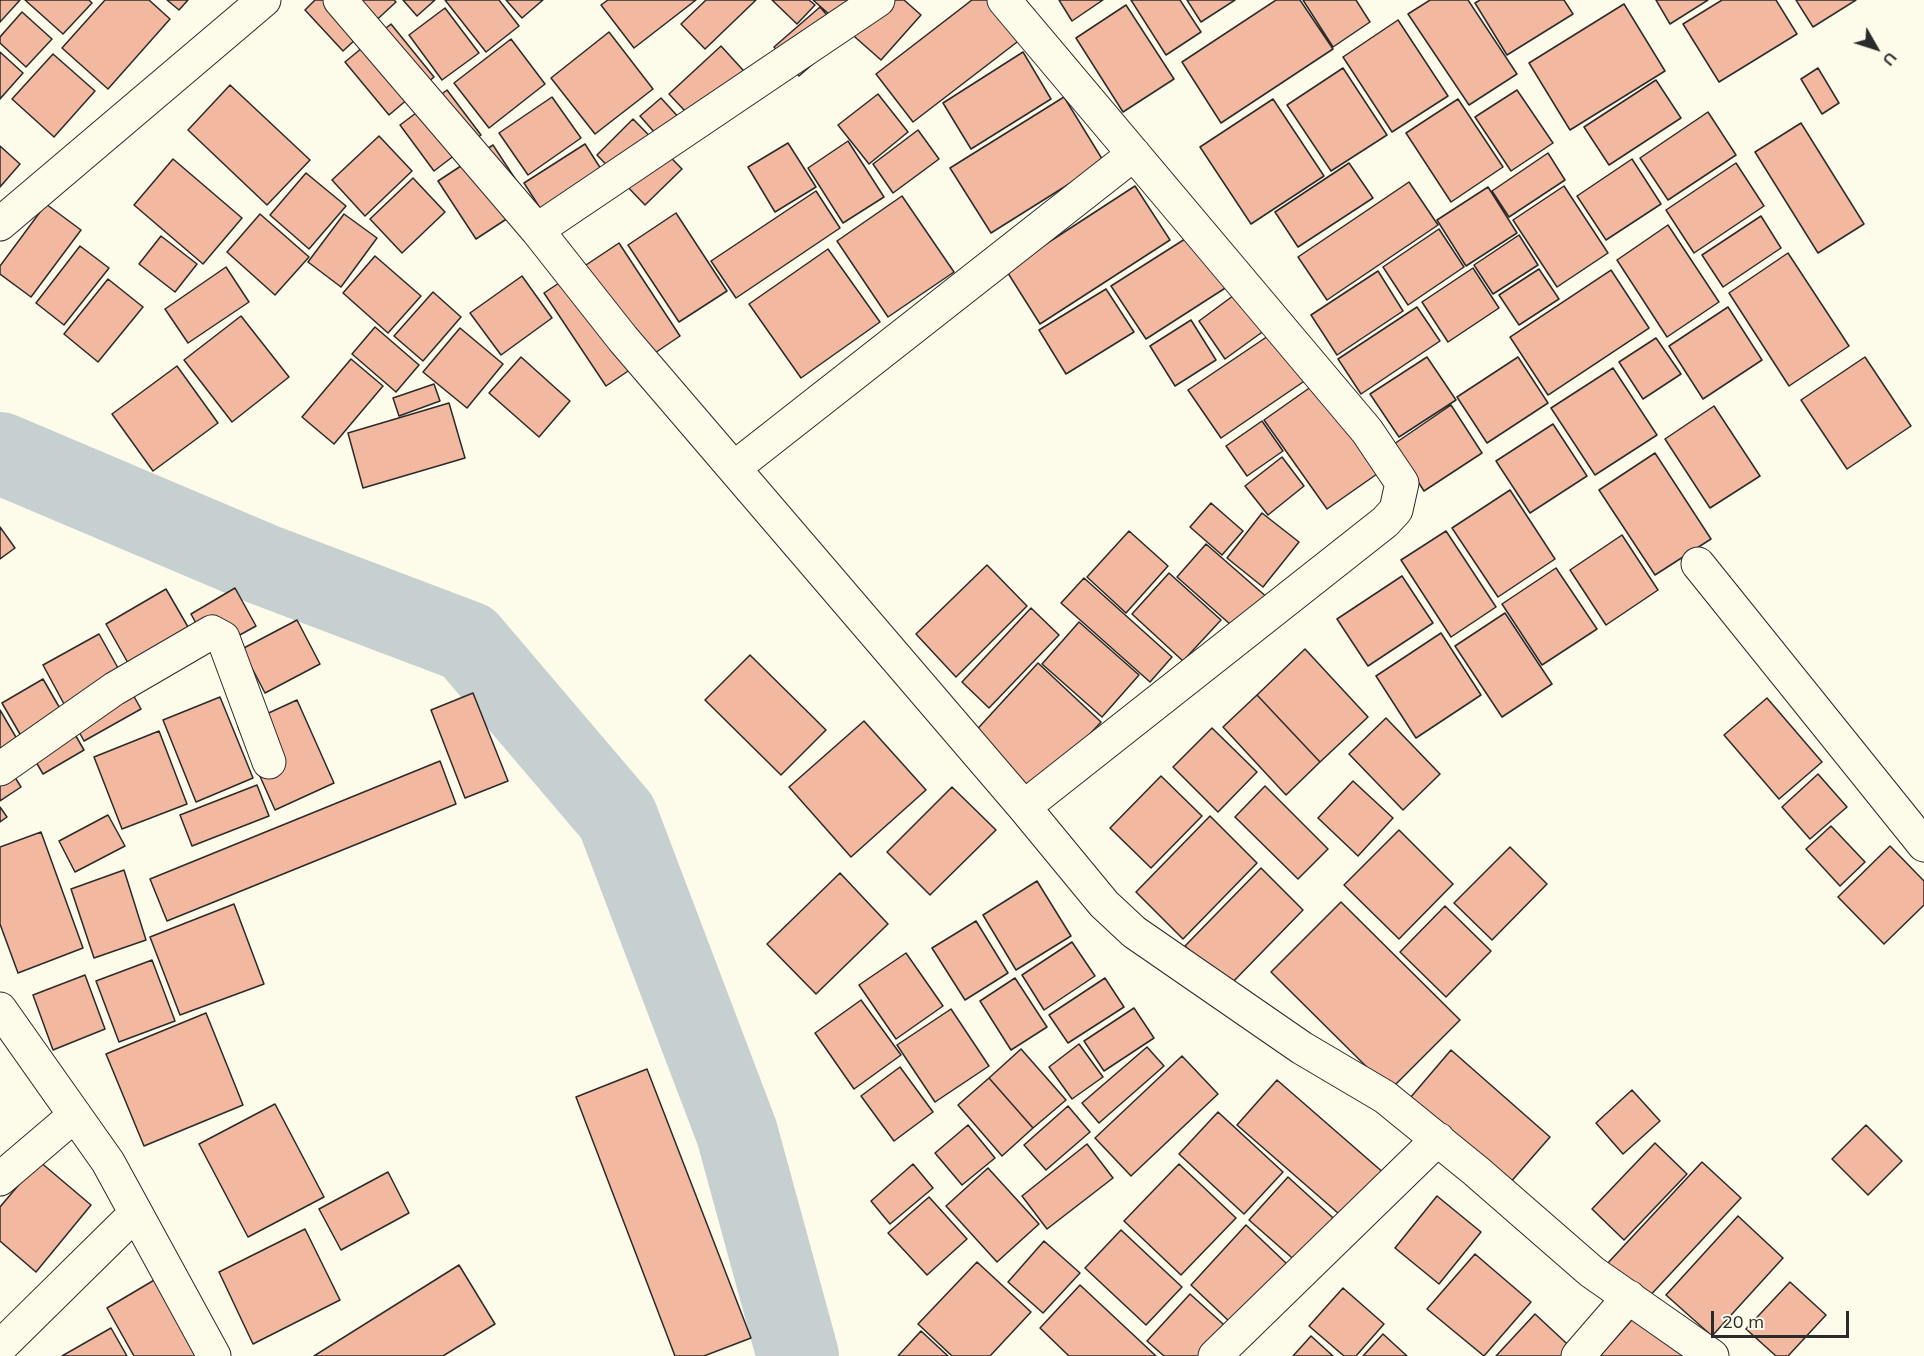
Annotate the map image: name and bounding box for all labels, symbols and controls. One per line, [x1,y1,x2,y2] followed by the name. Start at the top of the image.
[1846,18,1906,78] north arrow
[1878,48,1901,70] text: U
[1714,1299,1852,1337] scale bar
[1722,1310,1764,1333] text: 20 m

